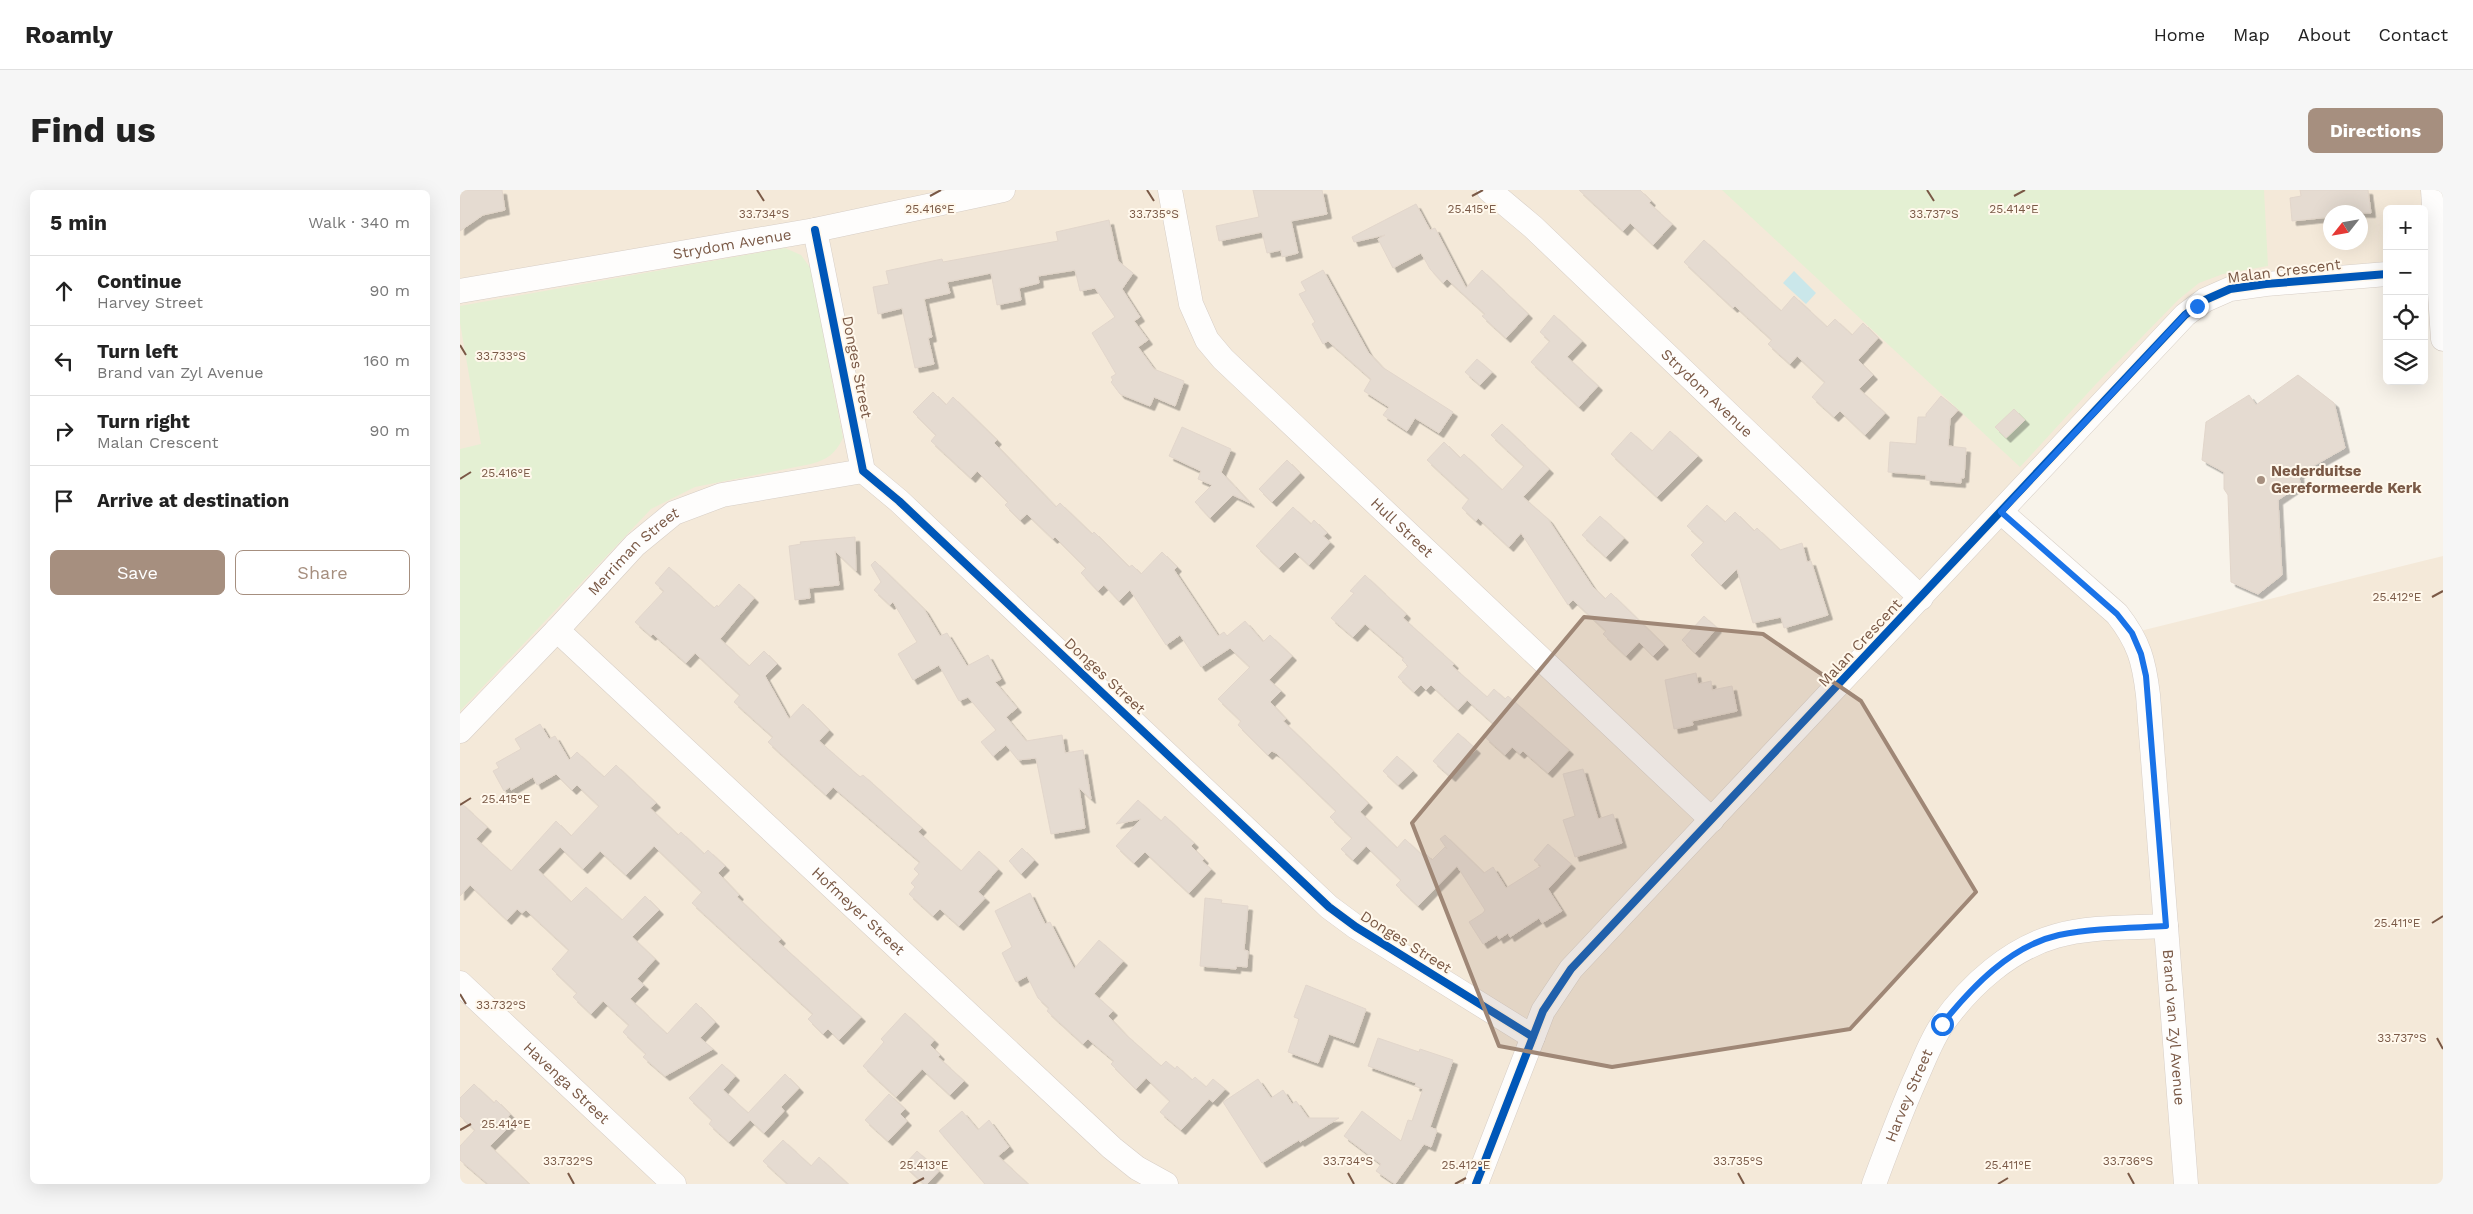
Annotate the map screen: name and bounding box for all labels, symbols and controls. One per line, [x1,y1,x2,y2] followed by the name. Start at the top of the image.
[25,21,113,49] text: Roamly
[2154,24,2205,45] text: Home
[2233,24,2270,45] text: Map
[2298,24,2350,45] text: About
[2378,24,2448,45] text: Contact
[2308,108,2443,153] button: Directions
[30,109,156,151] text: Find us
[905,202,955,216] text: 25.416°E
[1447,202,1497,216] text: 25.415°E
[1989,202,2039,216] text: 25.414°E
[2323,205,2368,250] north arrow
[2383,205,2428,385] map controls
[2383,205,2428,250] button: +
[739,207,789,221] text: 33.734°S
[1129,207,1179,221] text: 33.735°S
[1909,207,1959,221] text: 33.737°S
[50,210,107,235] text: 5 min
[308,213,410,232] text: Walk · 340 m
[671,225,793,263] street label: Strydom Avenue
[2383,250,2428,295] button: −
[2226,255,2342,287] street label: Malan Crescent
[97,270,181,293] text: Continue
[50,277,78,305] icon: ahead
[369,281,410,300] text: 90 m
[97,293,203,312] text: Harvey Street
[2186,295,2209,318] route end
[2383,295,2428,340] button: locate
[838,314,876,420] street label: Donges Street
[97,340,178,363] text: Turn left
[2383,340,2428,385] button: layers
[1657,345,1756,441] street label: Strydom Avenue
[50,347,78,375] icon: left
[476,349,526,363] text: 33.733°S
[363,351,410,370] text: 160 m
[97,363,264,382] text: Brand van Zyl Avenue
[97,410,190,433] text: Turn right
[50,417,78,445] icon: right
[369,421,410,440] text: 90 m
[97,433,219,452] text: Malan Crescent
[2271,462,2422,497] place label: Nederduitse Gereformeerde Kerk
[481,466,531,480] text: 25.416°E
[2255,474,2267,486] marker: Nederduitse Gereformeerde Kerk
[50,487,78,515] icon: arrive
[97,489,289,512] text: Arrive at destination
[1367,494,1437,562] street label: Hull Street
[584,503,682,599] street label: Merriman Street
[50,550,225,595] button: Save
[235,550,410,595] button: Share
[2372,590,2422,604] text: 25.412°E
[1815,595,1906,691] street label: Malan Crescent
[1061,634,1150,719] street label: Donges Street
[481,792,531,806] text: 25.415°E
[808,863,909,959] street label: Hofmeyer Street
[1357,907,1455,978] street label: Donges Street
[2374,916,2421,930] text: 25.411°E
[2159,949,2189,1106] street label: Brand van Zyl Avenue
[476,998,526,1012] text: 33.732°S
[1931,1013,1954,1036] route start
[2377,1031,2427,1045] text: 33.737°S
[520,1038,614,1128] street label: Havenga Street
[1881,1046,1937,1145] street label: Harvey Street
[481,1117,531,1131] text: 25.414°E
[543,1154,593,1168] text: 33.732°S
[1323,1154,1373,1168] text: 33.734°S
[1713,1154,1763,1168] text: 33.735°S
[2103,1154,2153,1168] text: 33.736°S
[899,1158,949,1172] text: 25.413°E
[1441,1158,1491,1172] text: 25.412°E
[1985,1158,2032,1172] text: 25.411°E

